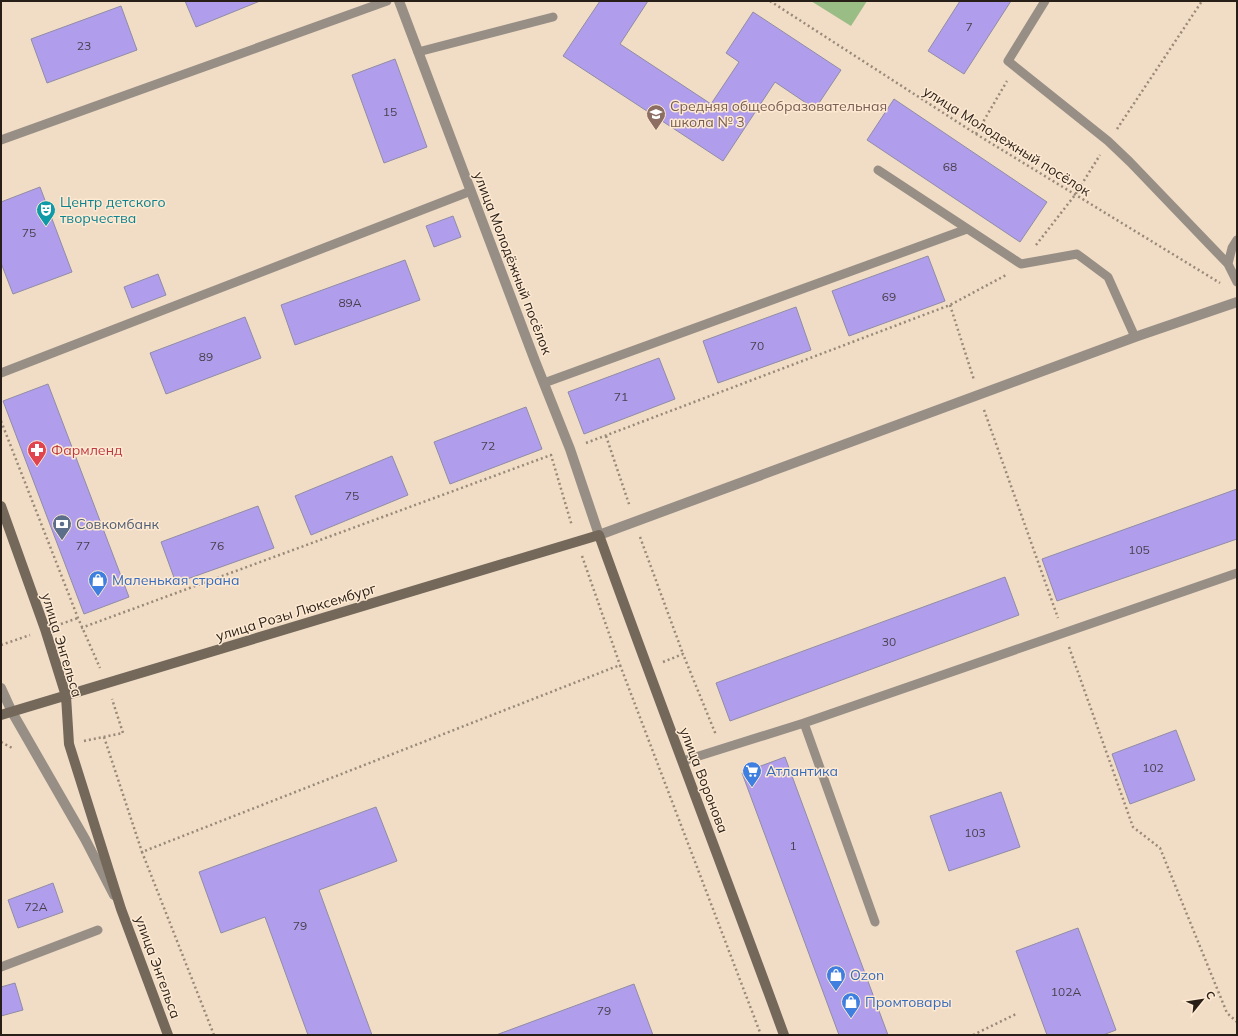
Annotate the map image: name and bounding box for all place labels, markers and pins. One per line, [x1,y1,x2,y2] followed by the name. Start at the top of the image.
[670,97,887,131] place label: Средняя общеобразовательная школа № 3
[645,103,667,131] school or university icon: Средняя общеобразовательная школа № 3
[60,193,166,227] place label: Центр детского творчества
[35,199,57,227] theatre icon: Центр детского творчества
[26,439,48,467] pharmacy icon: Фармленд
[51,441,123,459] place label: Фармленд
[51,513,73,541] bank icon: Совкомбанк
[76,515,160,533] place label: Совкомбанк
[87,569,109,597] shop icon: Маленькая страна
[112,571,239,589] place label: Маленькая страна
[741,760,763,788] supermarket icon: Атлантика
[766,762,838,780] place label: Атлантика
[825,964,847,992] shop icon: Ozon
[850,966,884,984] place label: Ozon
[840,991,862,1019] shop icon: Промтовары
[865,993,952,1011] place label: Промтовары

